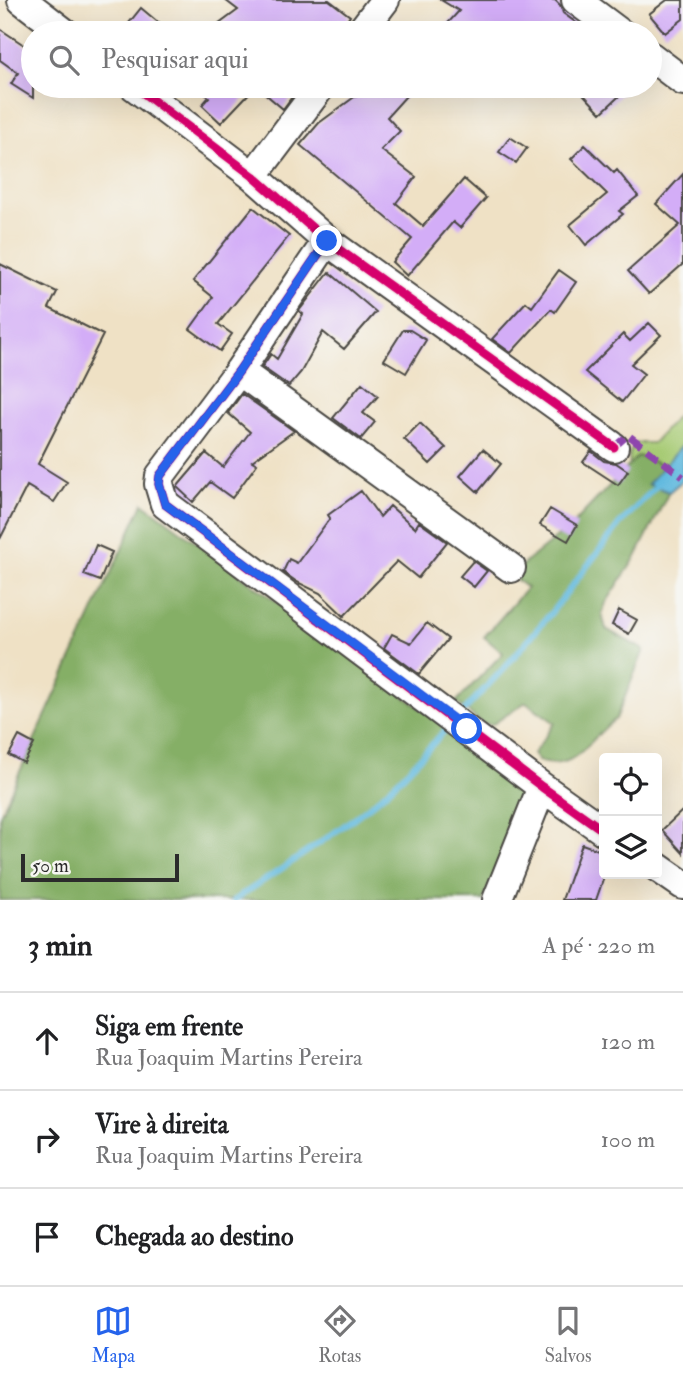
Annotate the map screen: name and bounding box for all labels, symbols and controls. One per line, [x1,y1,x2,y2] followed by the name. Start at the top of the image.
[21,21,662,98] search box
[45,41,83,79] icon: search
[101,44,249,76] text: Pesquisar aqui
[311,225,342,256] route end
[451,713,482,744] route start
[599,753,662,879] map controls
[599,753,662,816] button: locate
[599,816,662,879] button: layers
[21,851,178,883] scale bar
[32,854,69,878] text: 50 m
[28,927,93,964] text: 3 min
[542,931,655,960] text: A pé · 220 m
[95,1011,243,1043] text: Siga em frente
[28,1022,66,1060] icon: ahead
[601,1027,655,1056] text: 120 m
[95,1043,363,1072] text: Rua Joaquim Martins Pereira
[95,1109,228,1141] text: Vire à direita
[28,1120,66,1158] icon: right
[601,1125,655,1154] text: 100 m
[95,1141,363,1170] text: Rua Joaquim Martins Pereira
[28,1218,66,1256] icon: arrive
[95,1221,293,1253] text: Chegada ao destino
[92,1302,135,1368] tab: Mapa
[318,1302,361,1368] tab: Rotas
[545,1302,591,1368] tab: Salvos

